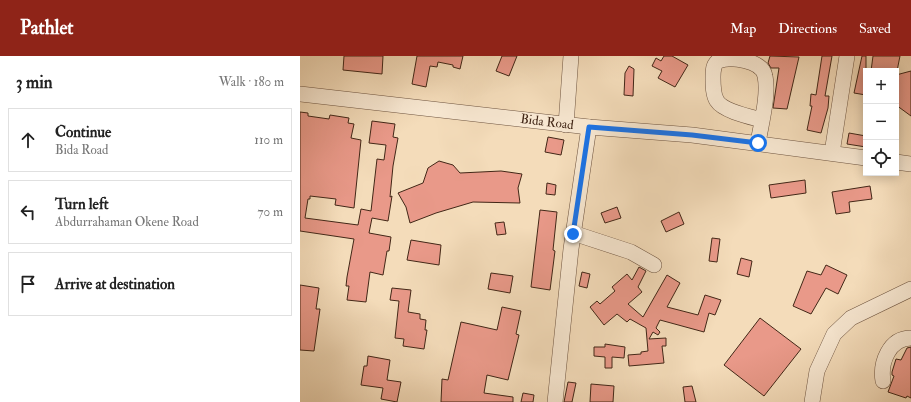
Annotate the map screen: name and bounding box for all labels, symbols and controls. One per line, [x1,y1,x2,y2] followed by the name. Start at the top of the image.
[20,16,74,40] text: Pathlet
[730,20,756,37] text: Map
[778,20,837,37] text: Directions
[859,20,891,37] text: Saved
[863,68,899,176] map controls
[863,68,899,104] button: +
[16,72,53,93] text: 3 min
[219,74,284,90] text: Walk · 180 m
[863,104,899,140] button: −
[519,111,575,133] street label: Bida Road
[55,123,111,142] text: Continue
[17,129,39,151] icon: ahead
[254,132,283,148] text: 110 m
[749,134,767,152] route start
[863,140,899,176] button: locate
[55,142,109,158] text: Bida Road
[55,195,109,214] text: Turn left
[17,201,39,223] icon: left
[258,204,283,220] text: 70 m
[55,214,199,230] text: Abdurrahaman Okene Road
[564,225,582,243] route end
[17,273,39,295] icon: arrive
[55,275,175,294] text: Arrive at destination

